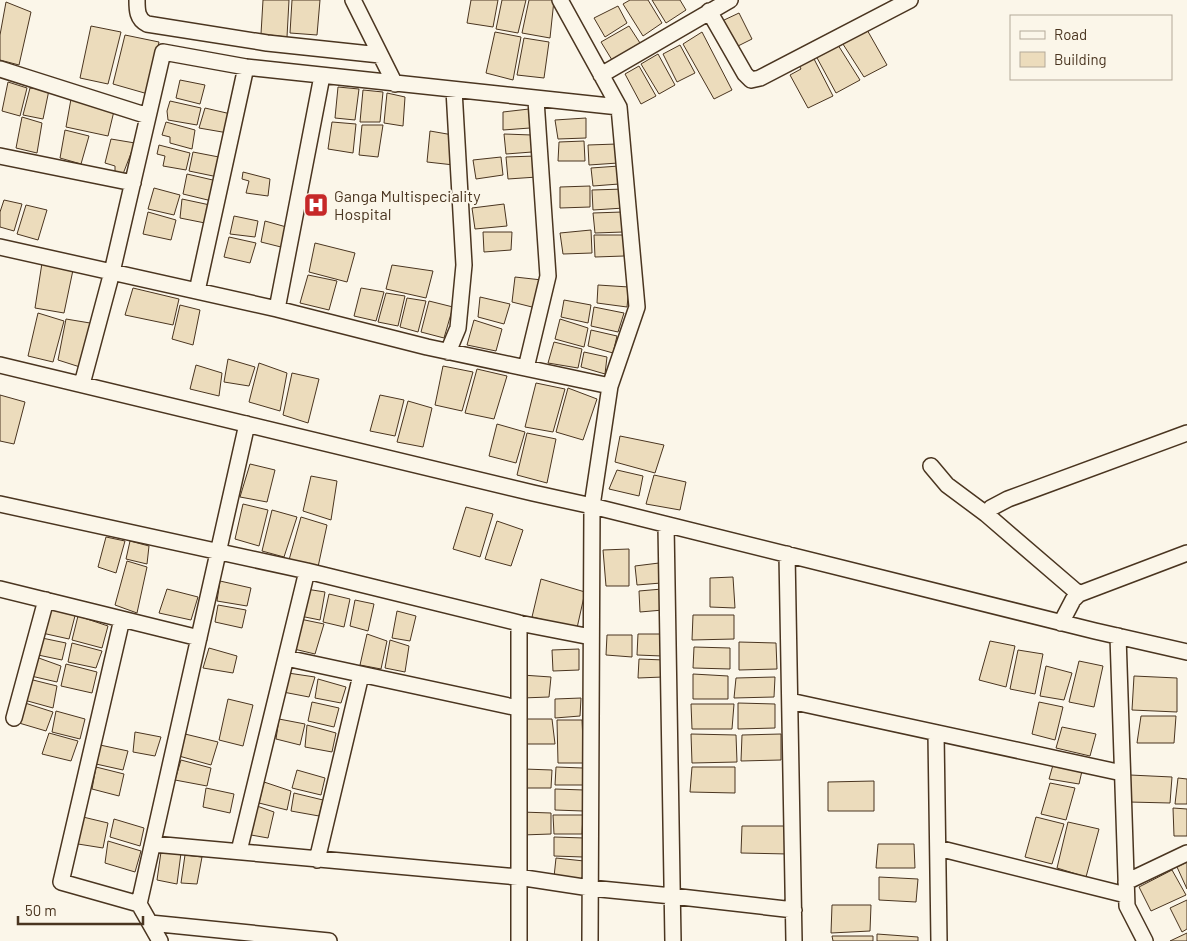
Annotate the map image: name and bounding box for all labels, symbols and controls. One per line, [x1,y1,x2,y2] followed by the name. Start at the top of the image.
[1010,15,1172,80] legend
[1054,25,1087,43] text: Road
[1054,50,1107,68] text: Building
[334,186,481,223] place label: Ganga Multispeciality Hospital
[303,192,329,218] hospital icon: Ganga Multispeciality Hospital
[18,894,142,926] scale bar
[25,901,57,919] text: 50 m

